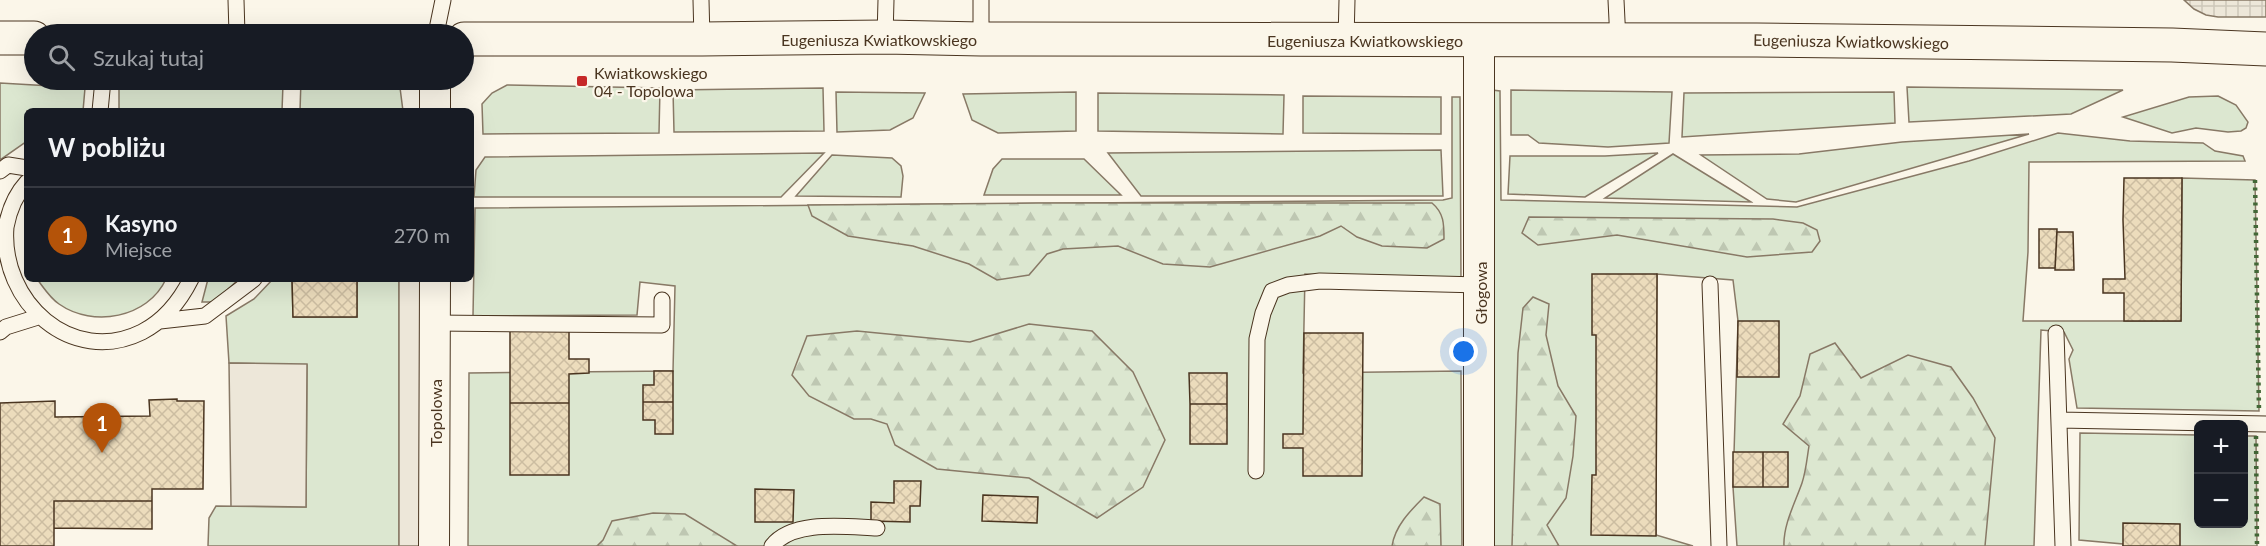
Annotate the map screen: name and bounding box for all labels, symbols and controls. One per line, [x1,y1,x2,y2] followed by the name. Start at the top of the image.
[24,24,474,90] search box
[781,30,977,49] street label: Eugeniusza Kwiatkowskiego
[1753,30,1949,52] street label: Eugeniusza Kwiatkowskiego
[1267,31,1463,50] street label: Eugeniusza Kwiatkowskiego
[45,41,78,74] icon: search
[93,44,204,71] text: Szukaj tutaj
[594,63,708,100] place label: Kwiatkowskiego 04 - Topolowa
[575,74,589,88] marker: Kwiatkowskiego 04 - Topolowa
[48,131,166,163] text: W pobliżu
[105,210,177,237] text: Kasyno
[62,223,73,247] text: 1
[394,223,450,247] text: 270 m
[105,237,172,261] text: Miejsce
[1471,261,1490,325] street label: Głogowa
[1449,337,1478,366] your location
[426,379,445,447] street label: Topolowa
[82,404,122,453] pin: 1
[2194,420,2248,528] map controls
[2194,420,2248,474] button: +
[2194,474,2248,528] button: −

